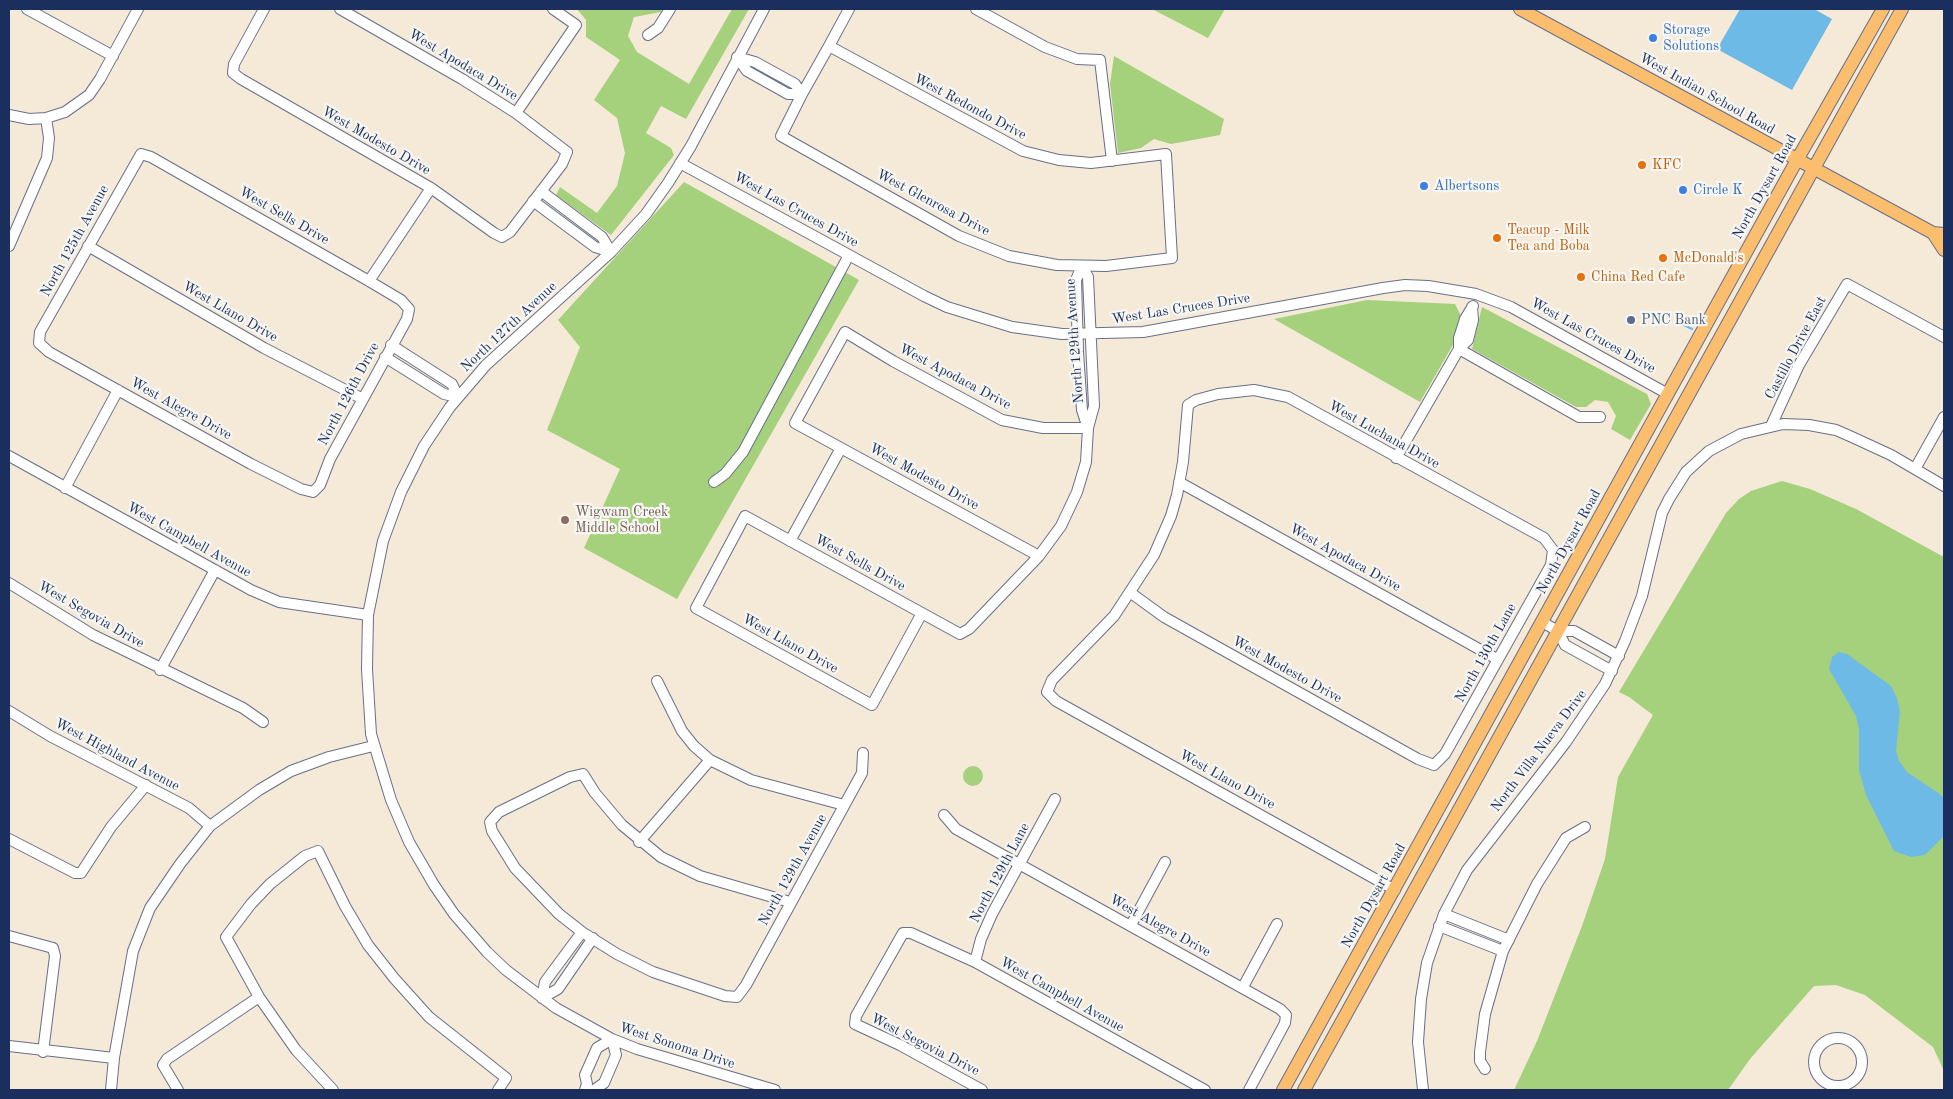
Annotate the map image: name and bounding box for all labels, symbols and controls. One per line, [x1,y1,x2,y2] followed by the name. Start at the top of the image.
[1663,22,1719,54] place label: Storage Solutions
[405,26,521,104] street label: West Apodaca Drive
[1647,32,1659,44] marker: Storage Solutions
[1636,50,1778,138] street label: West Indian School Road
[911,70,1029,144] street label: West Redondo Drive
[319,103,433,179] street label: West Modesto Drive
[1729,132,1801,242] street label: North Dysart Road
[1652,157,1681,173] place label: KFC
[1636,159,1648,171] marker: KFC
[873,166,993,240] street label: West Glenrosa Drive
[731,169,861,251] street label: West Las Cruces Drive
[1434,178,1499,194] place label: Albertsons
[1418,180,1430,192] marker: Albertsons
[37,182,113,300] street label: North 125th Avenue
[1693,182,1743,198] place label: Circle K
[236,183,332,249] street label: West Sells Drive
[1677,184,1689,196] marker: Circle K
[1507,222,1590,254] place label: Teacup - Milk Tea and Boba
[1491,232,1503,244] marker: Teacup - Milk Tea and Boba
[1673,250,1744,266] place label: McDonald's
[1657,252,1669,264] marker: McDonald's
[1591,269,1685,285] place label: China Red Cafe
[1575,271,1587,283] marker: China Red Cafe
[179,278,281,346] street label: West Llano Drive
[458,278,560,376] street label: North 127th Avenue
[1062,278,1088,404] street label: North 129th Avenue
[1111,290,1251,328] street label: West Las Cruces Drive
[1762,293,1830,403] street label: Castillo Drive East
[1528,295,1658,377] street label: West Las Cruces Drive
[1641,312,1706,328] place label: PNC Bank
[1625,314,1637,326] marker: PNC Bank
[315,340,383,448] street label: North 126th Drive
[896,340,1014,414] street label: West Apodaca Drive
[127,374,235,444] street label: West Alegre Drive
[1326,397,1442,473] street label: West Luchana Drive
[866,440,982,514] street label: West Modesto Drive
[1533,487,1605,597] street label: North Dysart Road
[124,499,254,581] street label: West Campbell Avenue
[575,504,668,536] place label: Wigwam Creek Middle School
[559,514,571,526] marker: Wigwam Creek Middle School
[1286,520,1404,596] street label: West Apodaca Drive
[812,531,908,595] street label: West Sells Drive
[35,578,147,652] street label: West Segovia Drive
[1452,600,1520,706] street label: North 130th Lane
[739,611,841,677] street label: West Llano Drive
[1229,633,1345,707] street label: West Modesto Drive
[1488,687,1590,815] street label: North Villa Nueva Drive
[52,715,182,795] street label: West Highland Avenue
[1176,747,1278,813] street label: West Llano Drive
[755,811,831,929] street label: North 129th Avenue
[967,820,1033,926] street label: North 129th Lane
[1338,841,1410,951] street label: North Dysart Road
[1106,891,1214,961] street label: West Alegre Drive
[997,954,1127,1036] street label: West Campbell Avenue
[868,1010,982,1080] street label: West Segovia Drive
[617,1019,737,1073] street label: West Sonoma Drive

